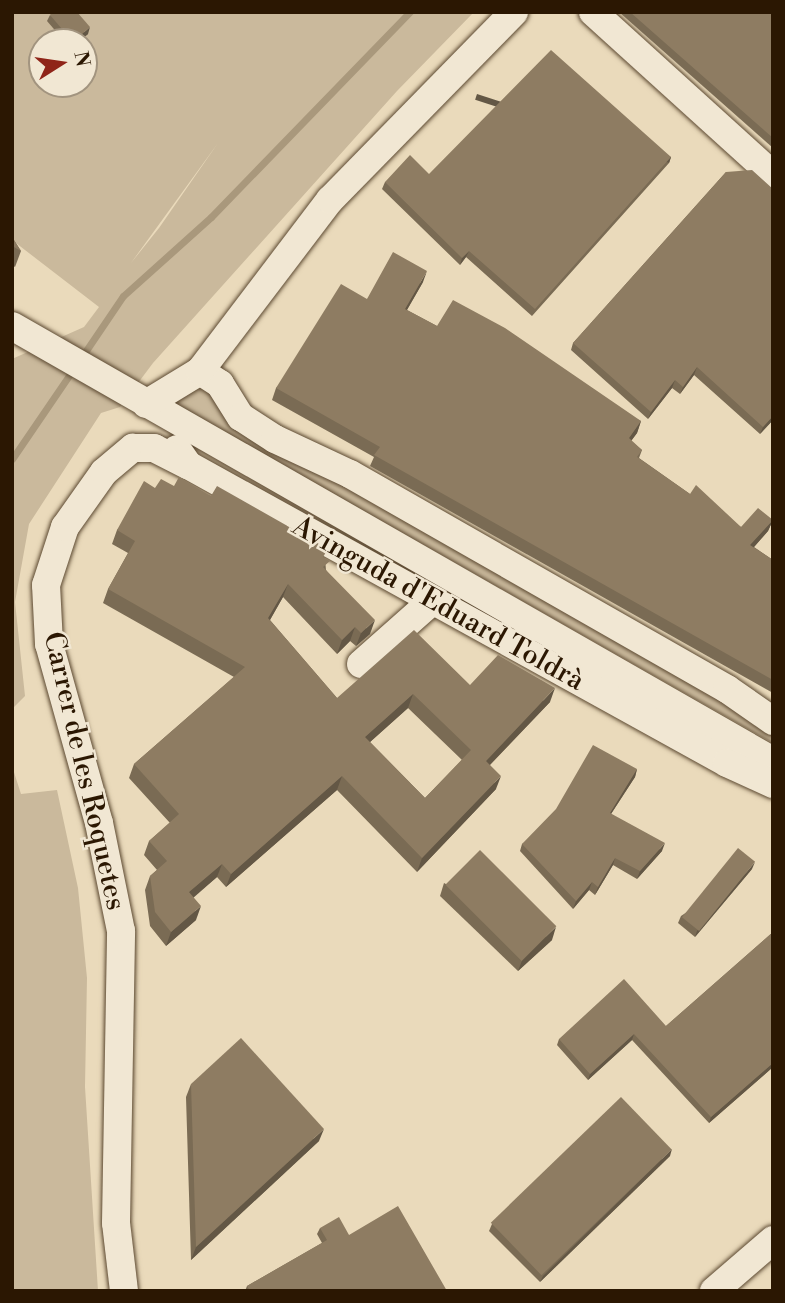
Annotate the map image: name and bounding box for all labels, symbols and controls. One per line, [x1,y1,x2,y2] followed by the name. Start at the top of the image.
[28,28,98,98] north arrow
[68,49,95,69] text: N
[286,510,590,698] street label: Avinguda d'Eduard Toldrà
[36,629,132,913] street label: Carrer de les Roquetes

